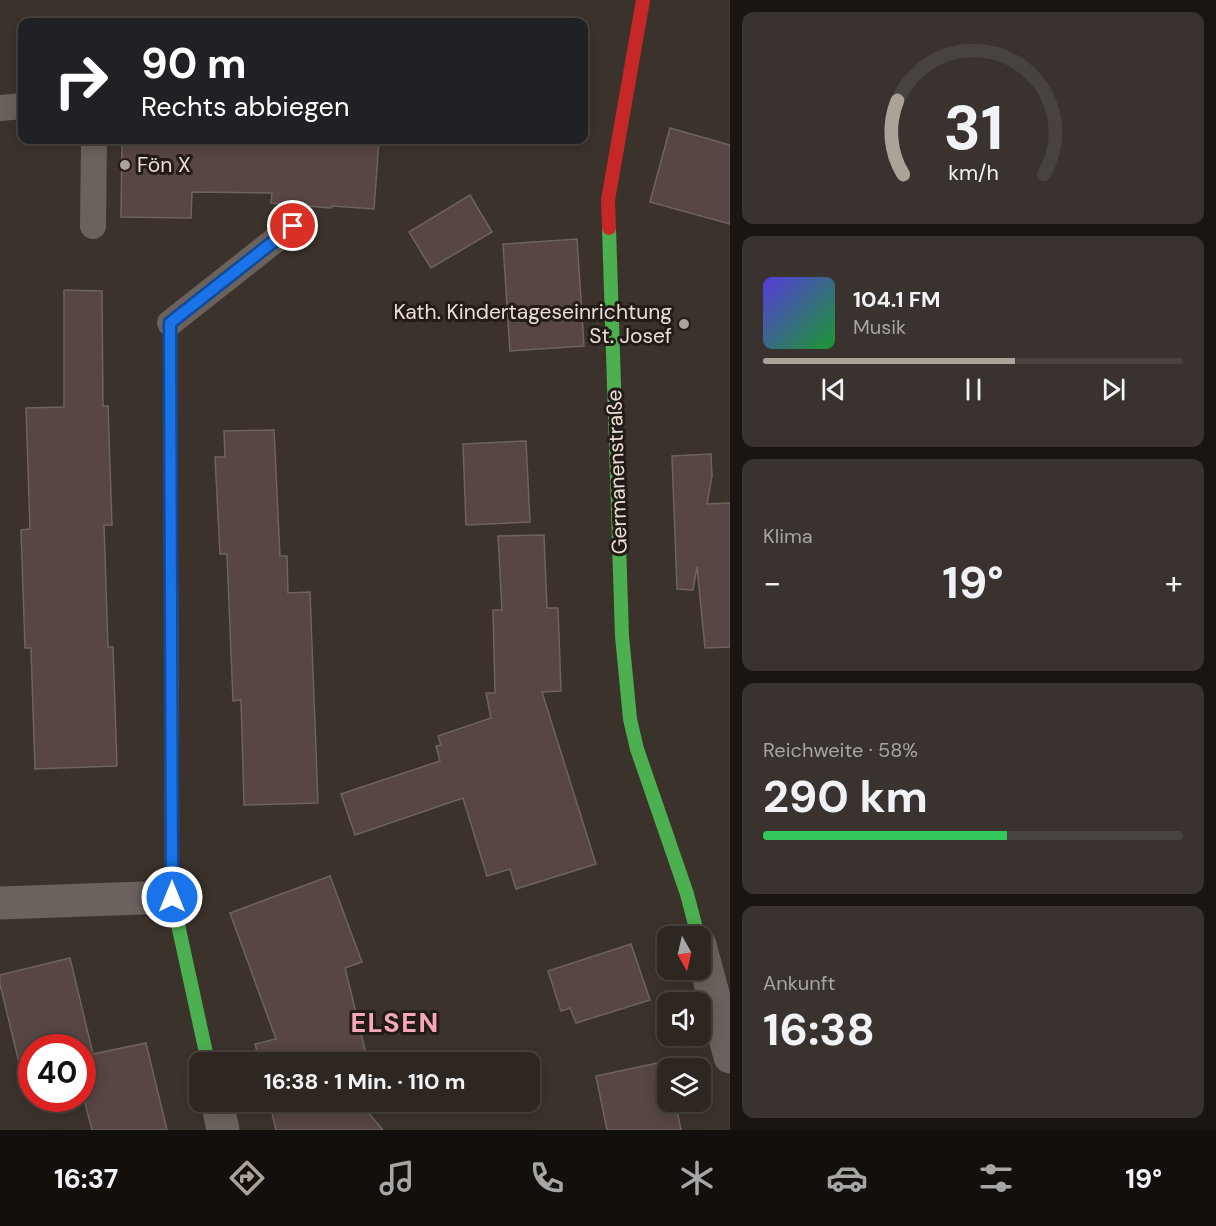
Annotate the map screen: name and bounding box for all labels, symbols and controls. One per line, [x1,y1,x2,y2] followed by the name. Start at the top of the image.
[141,36,247,91] text: 90 m
[42,42,120,120] icon: right
[943,87,1003,168] text: 31
[141,89,349,124] text: Rechts abbiegen
[137,151,191,179] place label: Fön X
[118,158,132,172] marker: Fön X
[948,159,998,187] text: km/h
[267,200,318,251] pin
[276,209,309,242] icon: arrive
[853,285,941,314] text: 104.1 FM
[393,298,672,350] place label: Kath. Kindertageseinrichtung St. Josef
[853,314,906,340] text: Musik
[677,317,691,331] marker: Kath. Kindertageseinrichtung St. Josef
[817,373,850,406] icon: previous
[957,373,990,406] icon: pause
[1097,373,1130,406] icon: next
[600,389,634,555] street label: Germanenstraße
[763,523,813,549] text: Klima
[942,553,1004,612] text: 19°
[763,561,781,604] text: −
[1165,561,1183,604] text: +
[763,737,918,763] text: Reichweite · 58%
[763,767,928,826] text: 290 km
[140,865,204,929] position arrow
[657,926,711,980] north arrow
[657,926,711,1112] map controls
[763,970,835,996] text: Ankunft
[657,992,711,1046] button: sound
[763,1000,875,1059] text: 16:38
[350,1005,440,1040] district label: ELSEN
[18,1034,96,1112] speed limit sign: 40
[657,1058,711,1112] button: layers
[264,1067,465,1096] text: 16:38 · 1 Min. · 110 m
[226,1157,268,1199] icon: directions
[376,1157,418,1199] icon: music
[526,1157,568,1199] icon: phone
[676,1157,718,1199] icon: climate
[826,1157,868,1199] icon: car
[975,1157,1017,1199] icon: filters
[54,1161,118,1196] text: 16:37
[1125,1161,1162,1196] text: 19°

